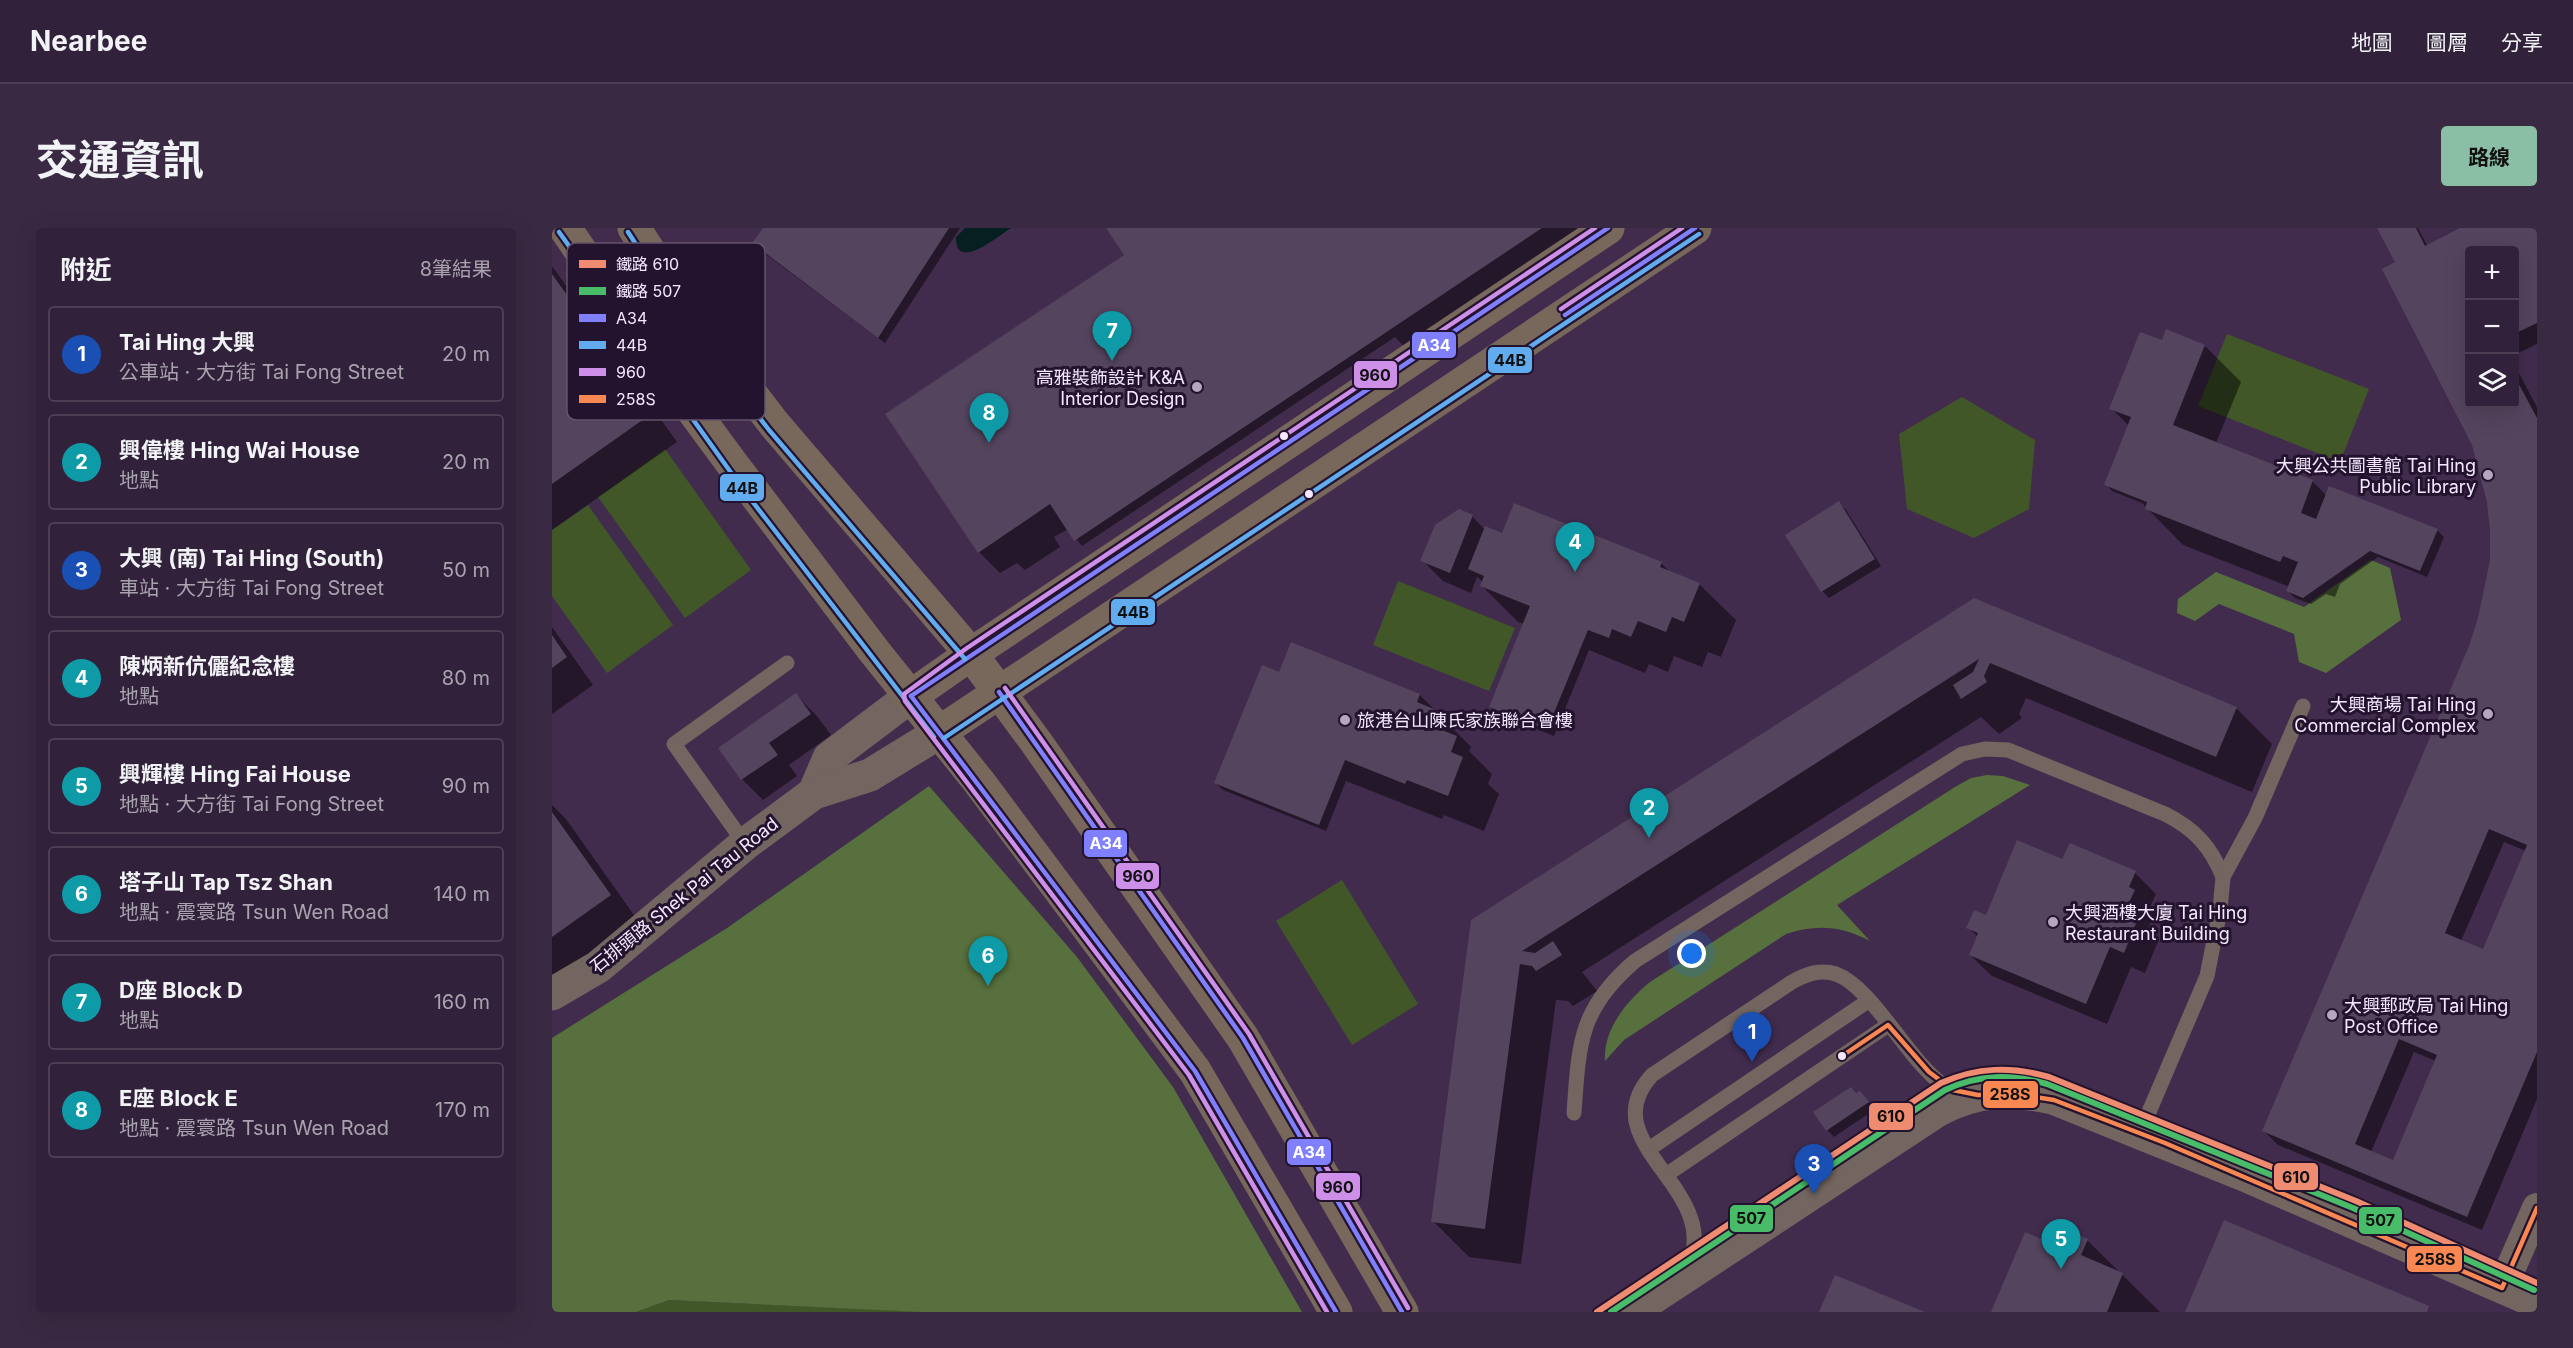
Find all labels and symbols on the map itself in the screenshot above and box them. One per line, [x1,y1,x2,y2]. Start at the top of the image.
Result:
legend [567,243,765,420]
text: 鐵路 610 [616,254,679,274]
text: 鐵路 507 [616,281,681,301]
text: A34 [616,308,647,328]
pin: 7 [1092,312,1132,361]
line badge: A34 [1411,331,1457,359]
text: 44B [616,335,647,355]
text: A34 [1417,335,1451,355]
line badge: 44B [1487,346,1533,374]
text: 44B [1494,350,1526,370]
line badge: 960 [1353,360,1398,389]
text: 960 [616,362,646,382]
text: 960 [1359,365,1391,385]
place label: 高雅裝飾設計 K&A Interior Design [1036,367,1185,409]
marker: 高雅裝飾設計 K&A Interior Design [1190,380,1204,394]
text: 258S [616,389,656,409]
pin: 8 [970,394,1008,443]
unlabelled marker [1278,430,1290,442]
place label: 大興公共圖書館 Tai Hing Public Library [2276,455,2476,497]
marker: 大興公共圖書館 Tai Hing Public Library [2481,468,2495,482]
line badge: 44B [719,473,765,502]
text: 44B [726,478,758,498]
unlabelled marker [1303,488,1315,500]
pin: 4 [1556,522,1594,572]
line badge: 44B [1110,598,1156,626]
text: 44B [1117,602,1149,622]
place label: 大興商場 Tai Hing Commercial Complex [2294,694,2476,736]
marker: 大興商場 Tai Hing Commercial Complex [2481,707,2495,721]
place label: 旅港台山陳氏家族聯合會樓 [1357,710,1573,731]
marker: 旅港台山陳氏家族聯合會樓 [1338,713,1352,727]
pin: 2 [1630,788,1668,838]
street label: 石排頭路 Shek Pai Tau Road [586,813,782,977]
line badge: A34 [1083,829,1128,858]
text: A34 [1089,833,1123,853]
line badge: 960 [1115,862,1160,890]
text: 960 [1122,866,1154,886]
place label: 大興酒樓大廈 Tai Hing Restaurant Building [2065,902,2247,944]
marker: 大興酒樓大廈 Tai Hing Restaurant Building [2046,915,2060,929]
pin: 6 [968,936,1008,986]
your location [1677,939,1706,968]
place label: 大興郵政局 Tai Hing Post Office [2344,995,2508,1037]
marker: 大興郵政局 Tai Hing Post Office [2325,1008,2339,1022]
pin: 1 [1732,1012,1772,1062]
unlabelled marker [1836,1050,1848,1062]
line badge: 258S [1982,1080,2039,1109]
text: 258S [1989,1084,2031,1104]
line badge: 610 [1868,1102,1914,1131]
text: 610 [1877,1106,1905,1126]
line badge: A34 [1286,1138,1332,1166]
text: A34 [1292,1142,1326,1162]
pin: 3 [1794,1144,1834,1194]
line badge: 610 [2273,1162,2319,1191]
text: 610 [2282,1167,2310,1187]
line badge: 960 [1315,1172,1361,1201]
text: 960 [1322,1177,1354,1197]
line badge: 507 [1729,1204,1774,1233]
line badge: 507 [2358,1206,2403,1235]
text: 507 [1736,1208,1766,1228]
text: 507 [2365,1210,2395,1230]
pin: 5 [2042,1220,2080,1269]
line badge: 258S [2406,1245,2463,1273]
text: 258S [2414,1249,2456,1269]

